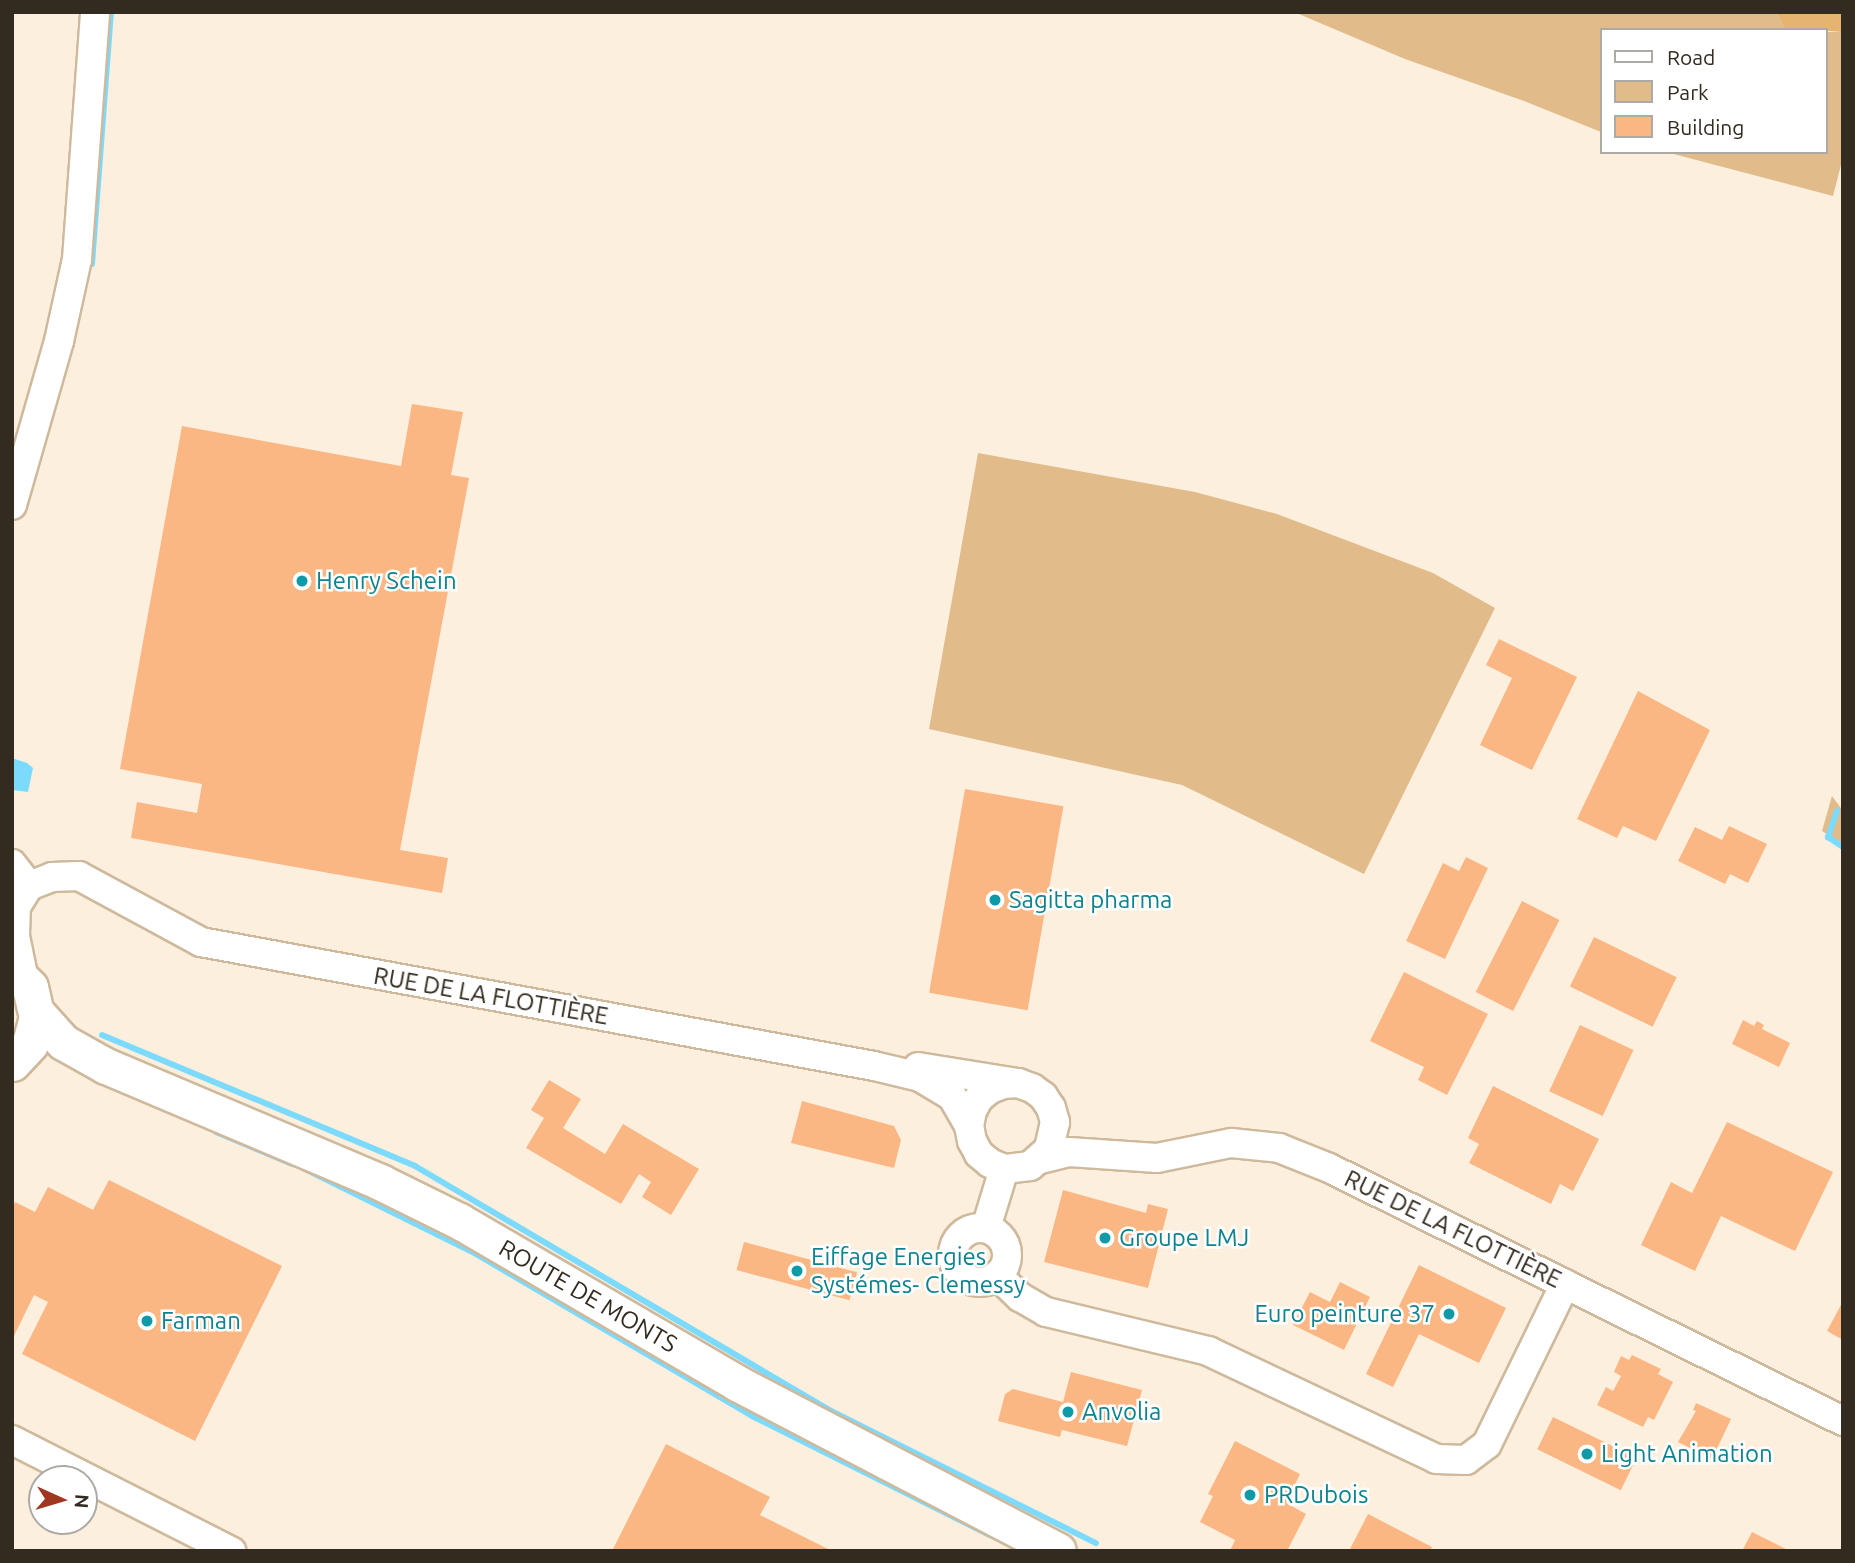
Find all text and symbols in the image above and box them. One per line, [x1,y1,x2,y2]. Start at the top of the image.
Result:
legend [1600,28,1827,154]
text: Road [1667,45,1715,69]
text: Park [1667,80,1709,104]
text: Building [1667,115,1744,139]
place label: Henry Schein [316,567,457,595]
marker: Henry Schein [294,573,310,589]
place label: Sagitta pharma [1009,886,1172,914]
marker: Sagitta pharma [987,892,1003,908]
street label: RUE DE LA FLOTTIÈRE [371,961,611,1031]
street label: RUE DE LA FLOTTIÈRE [1340,1164,1566,1294]
place label: Groupe LMJ [1119,1224,1249,1252]
marker: Groupe LMJ [1097,1230,1113,1246]
street label: ROUTE DE MONTS [494,1233,682,1359]
place label: Eiffage Energies Systémes- Clemessy [811,1243,1025,1299]
marker: Eiffage Energies Systémes- Clemessy [789,1263,805,1279]
place label: Euro peinture 37 [1255,1300,1435,1328]
marker: Euro peinture 37 [1441,1306,1457,1322]
place label: Farman [161,1307,241,1335]
marker: Farman [139,1313,155,1329]
place label: Anvolia [1082,1398,1161,1426]
marker: Anvolia [1060,1404,1076,1420]
place label: Light Animation [1601,1440,1773,1468]
marker: Light Animation [1579,1446,1595,1462]
north arrow [28,1465,98,1535]
place label: PRDubois [1264,1481,1368,1509]
marker: PRDubois [1242,1487,1258,1503]
text: N [70,1493,93,1509]

